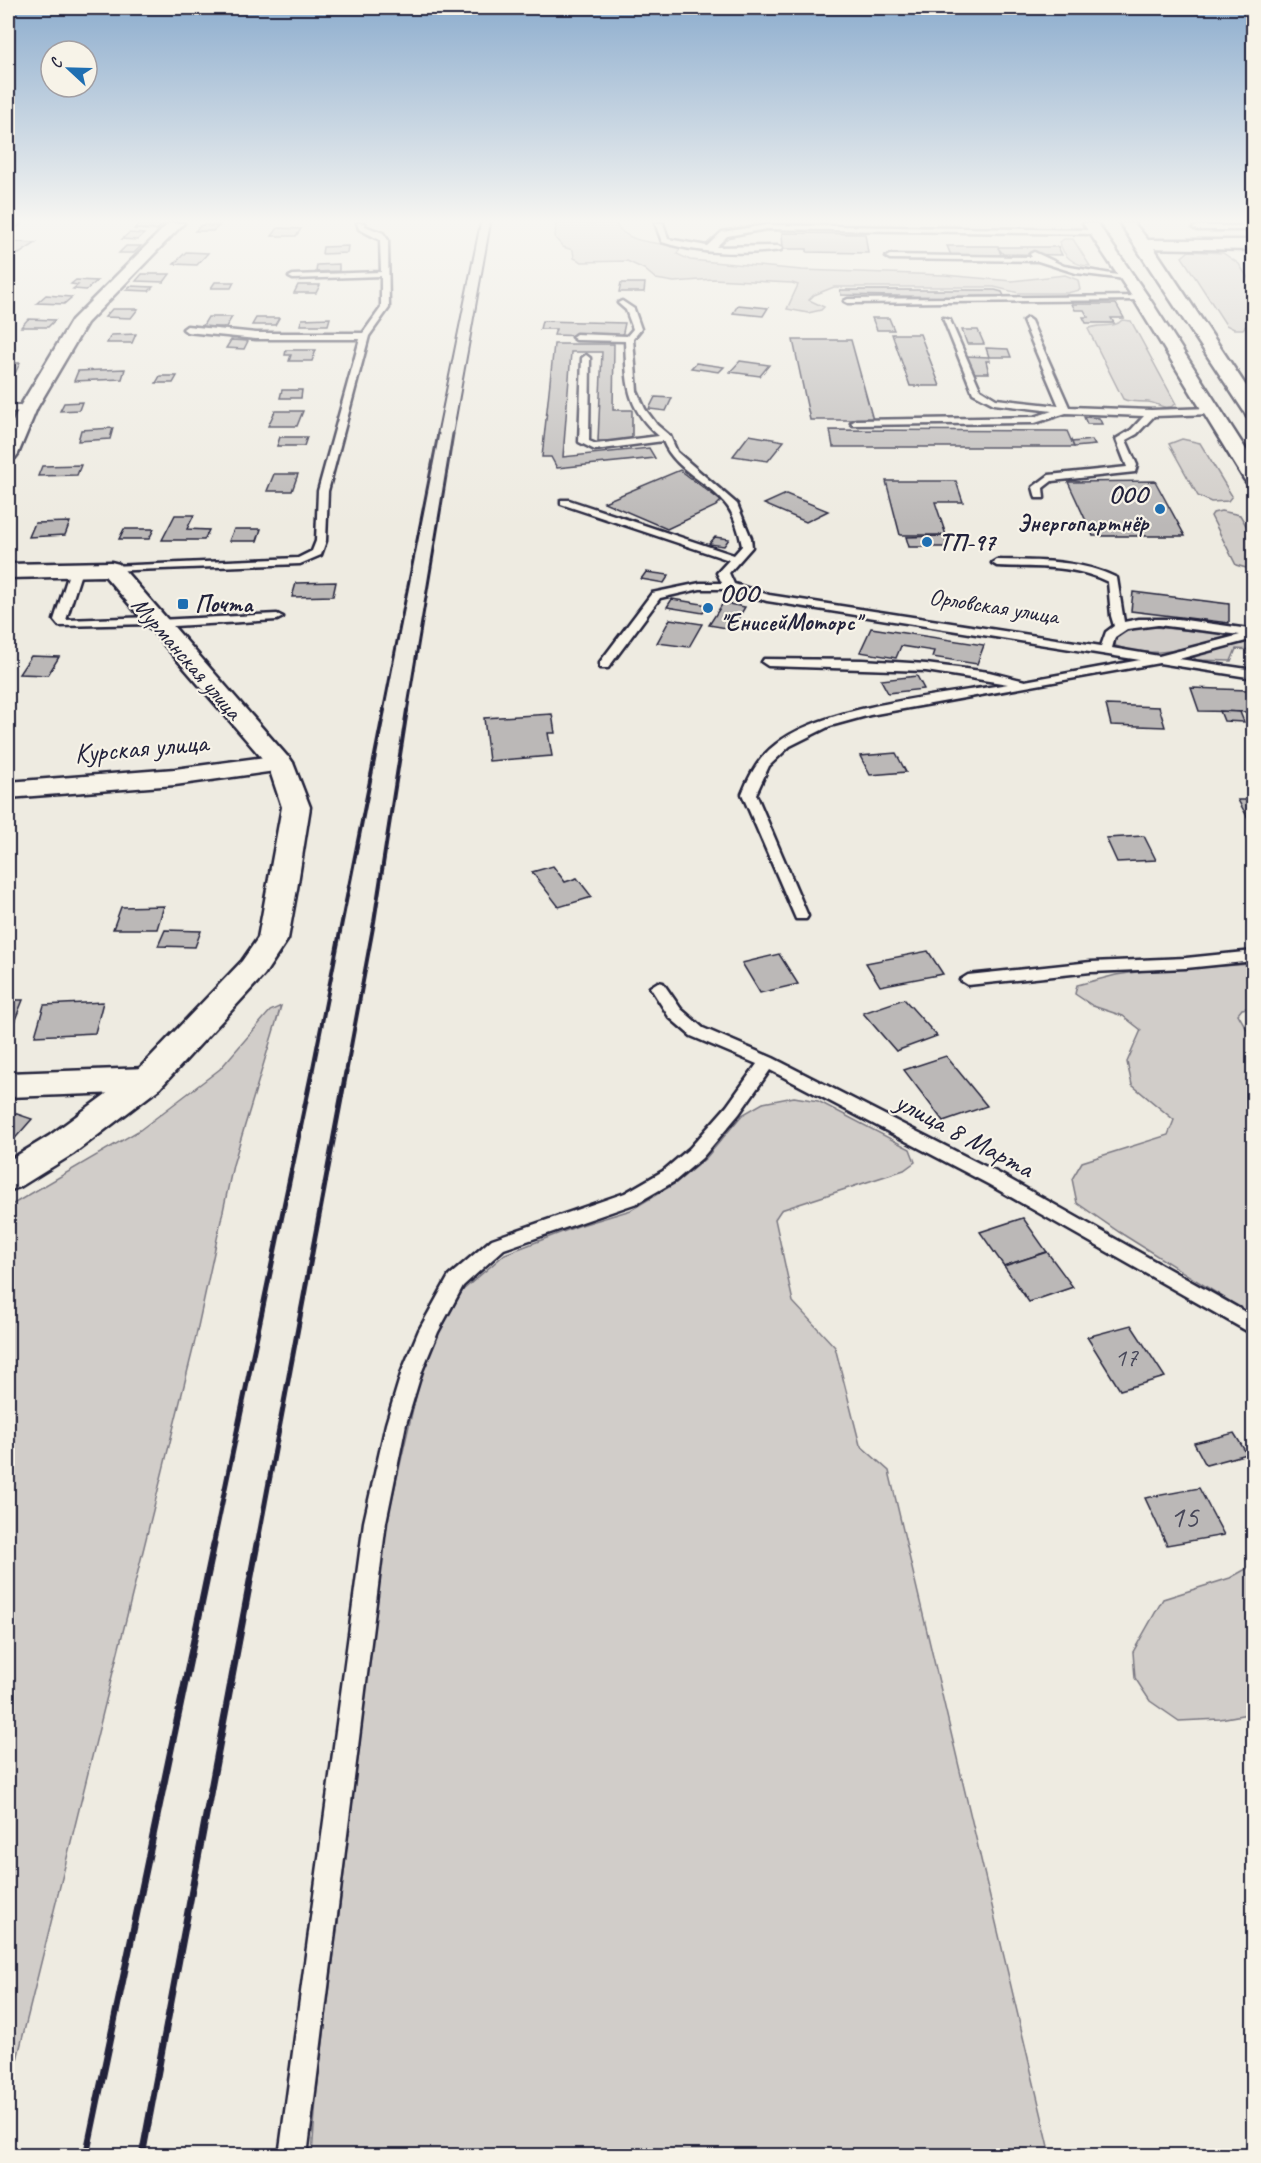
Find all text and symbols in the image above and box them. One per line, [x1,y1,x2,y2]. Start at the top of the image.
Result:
north arrow [39,39,99,99]
text: С [45,54,68,71]
place label: ООО Энергопартнёр [1017,480,1151,538]
marker: ООО Энергопартнёр [1153,502,1167,516]
place label: ТП-97 [939,527,997,557]
marker: ТП-97 [920,535,934,549]
place label: ООО "ЕнисейМоторс" [720,579,866,637]
street label: Орловская улица [927,581,1063,631]
place label: Почта [195,589,254,619]
street label: Мурманская улица [125,590,250,727]
marker: Почта [176,597,190,611]
marker: ООО "ЕнисейМоторс" [701,601,715,615]
street label: Курская улица [73,724,212,771]
street label: улица 8 Марта [888,1083,1041,1186]
house number: 17 [1114,1341,1139,1374]
house number: 15 [1170,1496,1200,1537]

